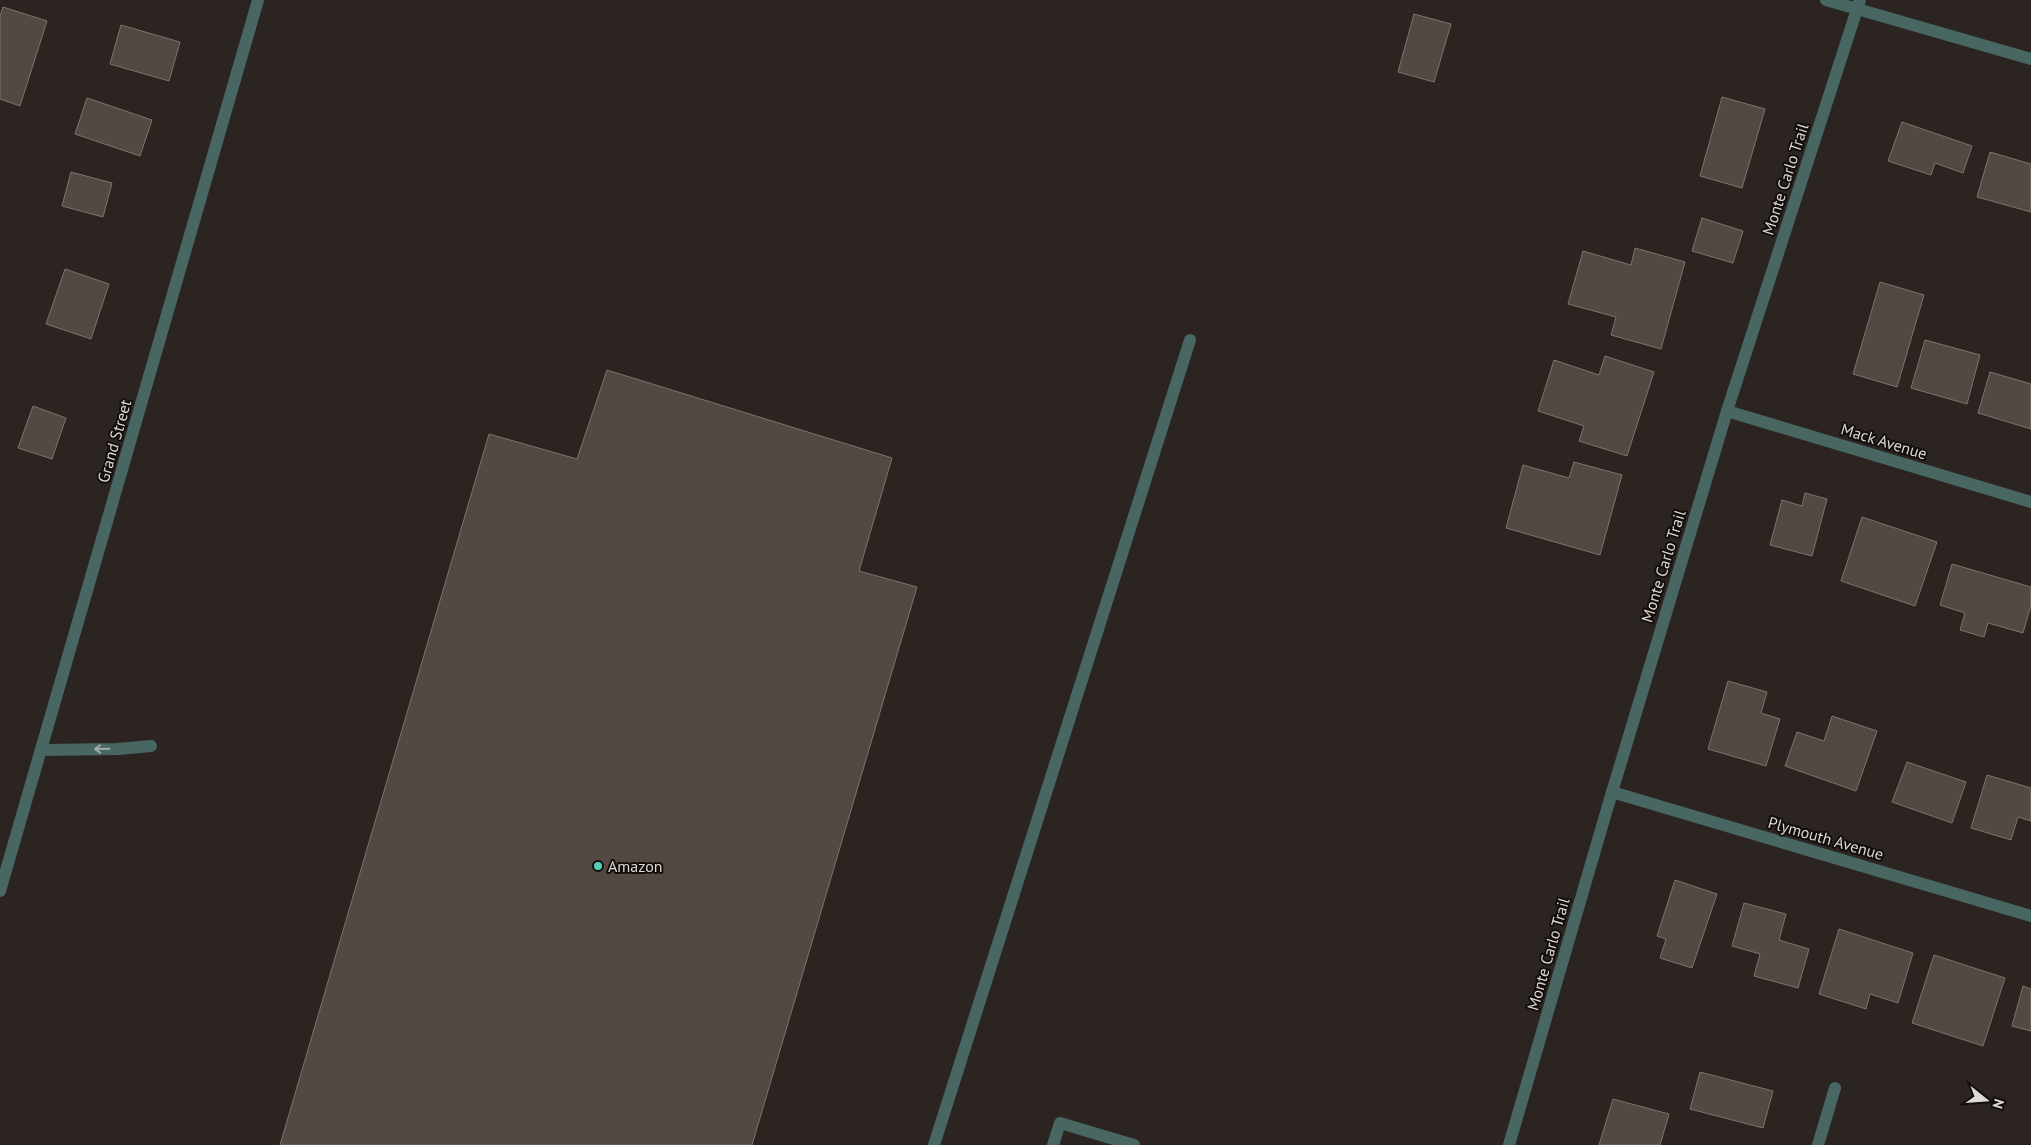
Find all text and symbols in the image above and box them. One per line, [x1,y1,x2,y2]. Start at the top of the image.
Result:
street label: Monte Carlo Trail [1757,120,1813,237]
street label: Grand Street [93,397,136,485]
street label: Mack Avenue [1839,418,1929,464]
street label: Monte Carlo Trail [1636,507,1690,625]
one-way arrow [95,744,111,754]
street label: Plymouth Avenue [1766,812,1886,864]
place label: Amazon [608,856,663,876]
marker: Amazon [592,860,604,872]
street label: Monte Carlo Trail [1522,895,1574,1013]
north arrow [1961,1075,2011,1125]
text: N [1988,1097,2008,1111]

